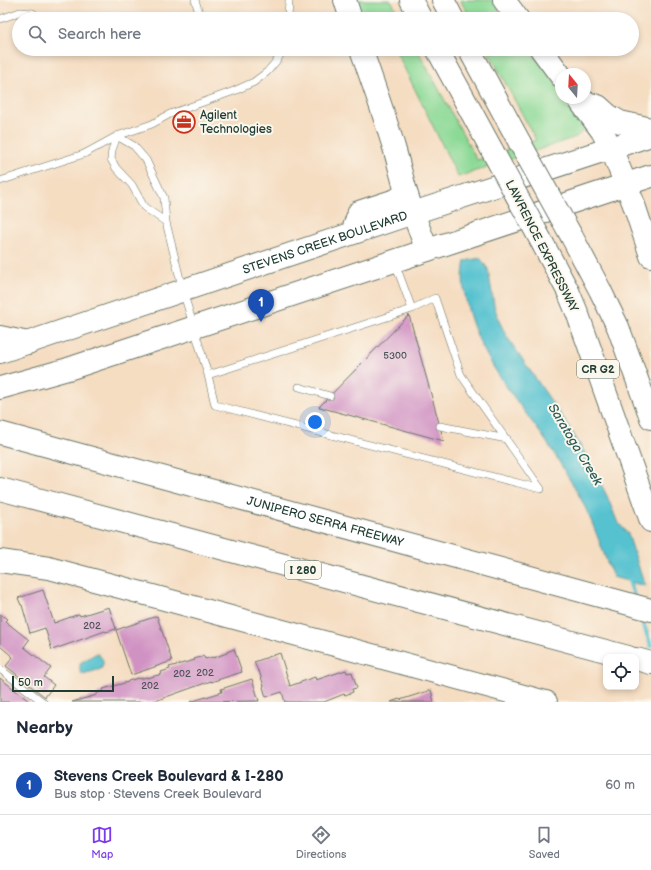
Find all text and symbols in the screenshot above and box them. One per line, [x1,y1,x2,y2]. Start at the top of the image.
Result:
search box [12,12,639,56]
icon: search [26,23,48,45]
text: Search here [58,25,141,44]
north arrow [555,68,591,104]
place label: Agilent Technologies [200,108,272,137]
office icon: Agilent Technologies [171,109,197,135]
street label: LAWRENCE EXPRESSWAY [502,178,582,316]
street label: STEVENS CREEK BOULEVARD [241,208,410,278]
pin: 1 [248,289,274,322]
house number: 5300 [383,350,407,362]
road number: CR G2 [577,360,619,378]
water label: Saratoga Creek [544,401,606,489]
your location [305,412,325,432]
street label: JUNIPERO SERRA FREEWAY [245,493,406,551]
road number: I 280 [285,561,321,579]
house number: 202 [83,620,101,632]
map controls [603,654,639,690]
button: locate [603,654,639,690]
house number: 202 [196,667,214,679]
house number: 202 [173,668,191,680]
scale bar [12,674,114,693]
text: 50 m [18,676,43,689]
house number: 202 [141,680,159,692]
text: Nearby [16,718,73,738]
text: Stevens Creek Boulevard & I-280 [54,767,284,786]
text: 1 [26,777,32,793]
text: 60 m [605,777,635,793]
text: Bus stop · Stevens Creek Boulevard [54,786,262,802]
tab: Map [91,824,113,861]
tab: Directions [296,824,346,861]
tab: Saved [529,824,560,861]

